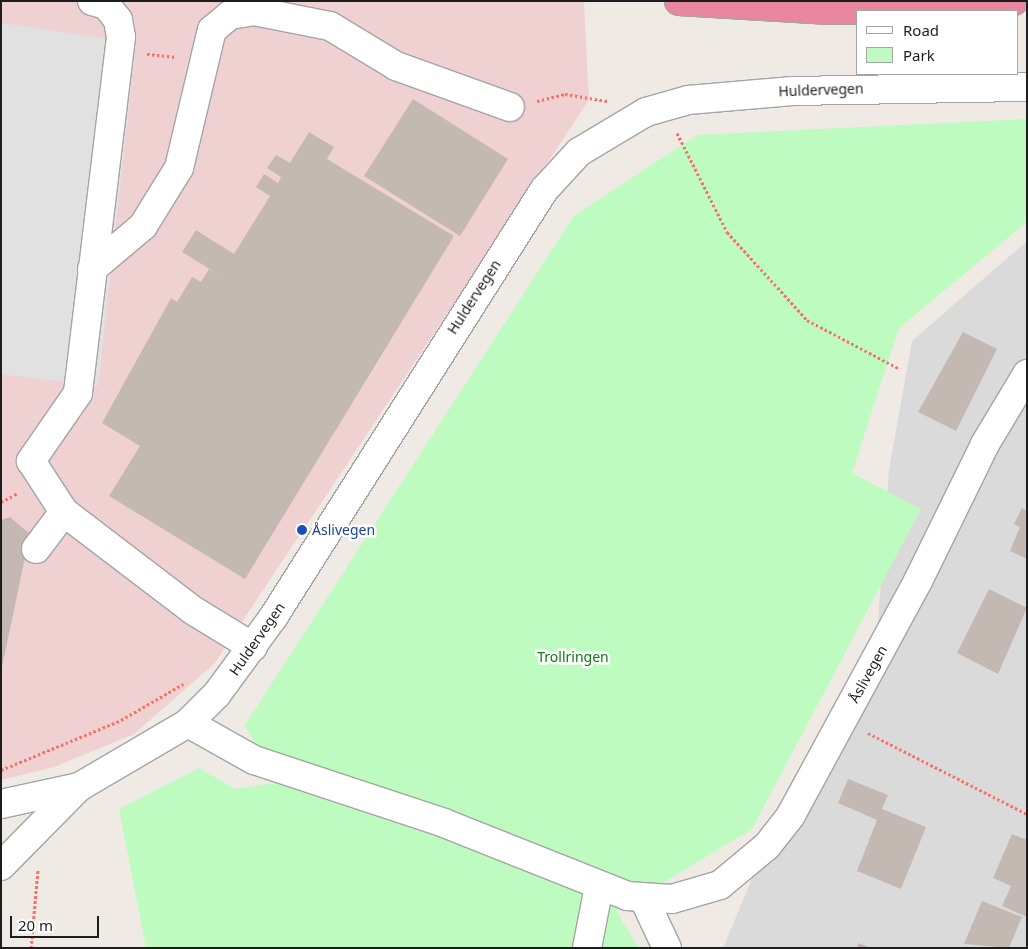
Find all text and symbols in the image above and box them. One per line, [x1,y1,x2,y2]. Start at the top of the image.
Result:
legend [856,10,1018,75]
text: Road [903,20,939,40]
text: Park [903,45,935,65]
street label: Huldervegen [778,80,864,100]
street label: Huldervegen [444,257,504,337]
place label: Åslivegen [312,522,375,538]
marker: Åslivegen [296,524,308,536]
street label: Huldervegen [226,599,288,679]
street label: Åslivegen [845,642,891,706]
park label: Trollringen [537,649,609,665]
scale bar [12,906,101,938]
text: 20 m [18,915,53,935]

